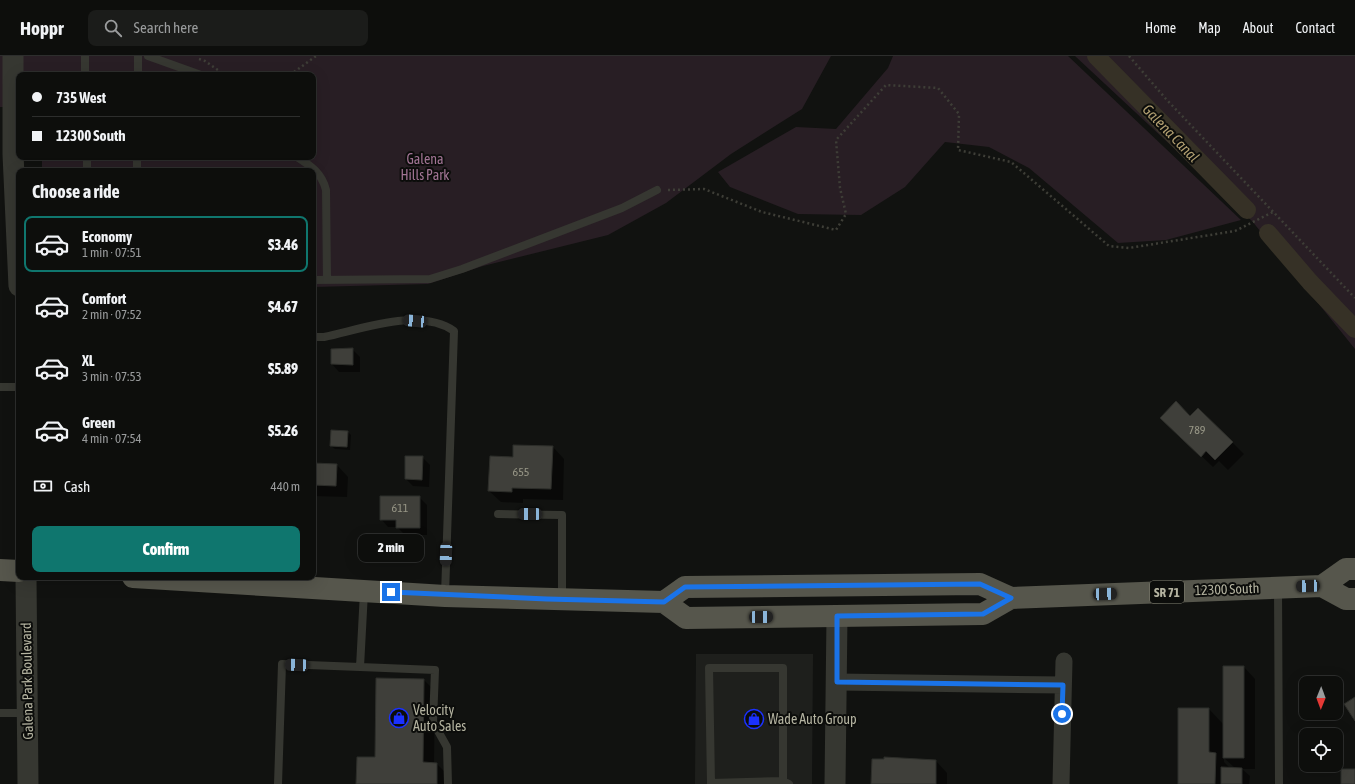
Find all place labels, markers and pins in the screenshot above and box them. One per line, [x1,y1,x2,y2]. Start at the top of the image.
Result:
place label: Velocity Auto Sales [413,702,466,734]
shop icon: Velocity Auto Sales [388,707,410,729]
shop icon: Wade Auto Group [743,708,765,730]
place label: Wade Auto Group [768,711,857,727]

